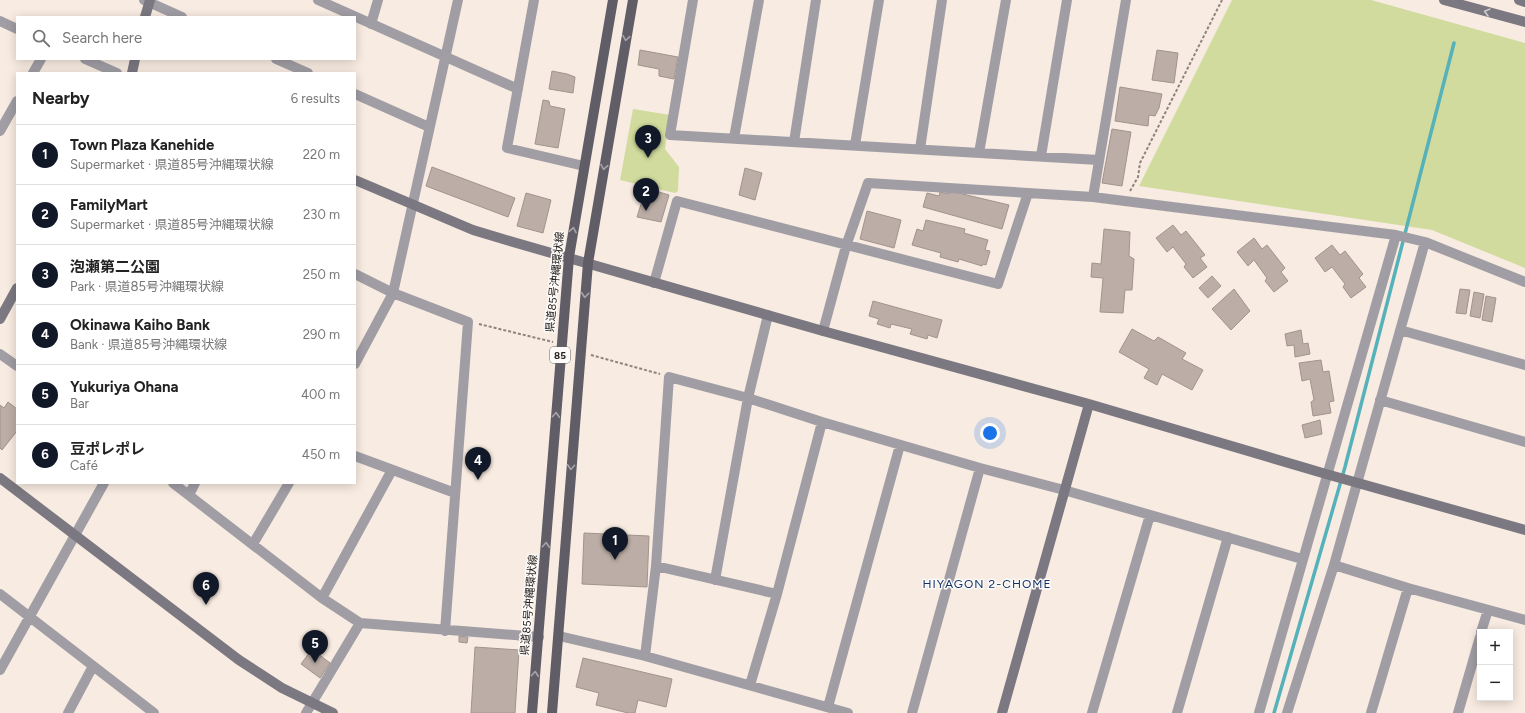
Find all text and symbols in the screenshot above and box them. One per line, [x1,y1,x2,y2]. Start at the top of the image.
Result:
one-way arrow [1484,8,1491,17]
search box [16,16,356,60]
icon: search [30,27,52,49]
text: Search here [62,29,142,47]
one-way arrow [622,35,631,42]
text: Nearby [32,88,90,108]
text: 6 results [291,91,340,106]
pin: 3 [635,125,661,158]
text: Town Plaza Kanehide [70,136,214,154]
text: 1 [42,147,48,162]
text: 220 m [303,147,340,162]
text: Supermarket · 県道85号沖縄環状線 [70,157,274,172]
one-way arrow [600,163,609,170]
pin: 2 [633,178,659,211]
text: FamilyMart [70,196,148,214]
text: 2 [41,207,49,222]
text: 230 m [303,207,340,222]
text: Supermarket · 県道85号沖縄環状線 [70,217,274,232]
one-way arrow [568,227,577,233]
street label: 県道85号沖縄環状線 [543,231,567,333]
text: 泡瀬第二公園 [70,258,160,276]
text: 3 [41,267,49,282]
text: 250 m [303,267,340,282]
text: Park · 県道85号沖縄環状線 [70,279,224,294]
one-way arrow [581,292,590,298]
text: Okinawa Kaiho Bank [70,316,210,334]
text: 4 [41,327,49,342]
text: 290 m [303,327,340,342]
text: Bank · 県道85号沖縄環状線 [70,337,227,352]
road number: 85 [550,347,570,363]
text: Yukuriya Ohana [70,378,179,396]
text: 5 [41,387,49,402]
text: 400 m [301,387,340,402]
text: Bar [70,396,89,411]
one-way arrow [551,412,560,418]
your location [980,423,1000,443]
text: 豆ポレポレ [70,440,145,458]
text: 6 [41,447,49,462]
text: 450 m [302,447,340,462]
pin: 4 [465,447,491,480]
text: Café [70,458,98,473]
one-way arrow [567,463,576,470]
pin: 1 [602,527,628,560]
one-way arrow [541,542,550,548]
street label: 県道85号沖縄環状線 [518,554,540,656]
pin: 6 [193,572,219,605]
district label: HIYAGON 2-CHOME [923,577,1051,591]
map controls [1477,629,1513,701]
button: + [1477,629,1513,665]
pin: 5 [302,630,328,663]
button: − [1477,665,1513,701]
one-way arrow [531,671,540,677]

